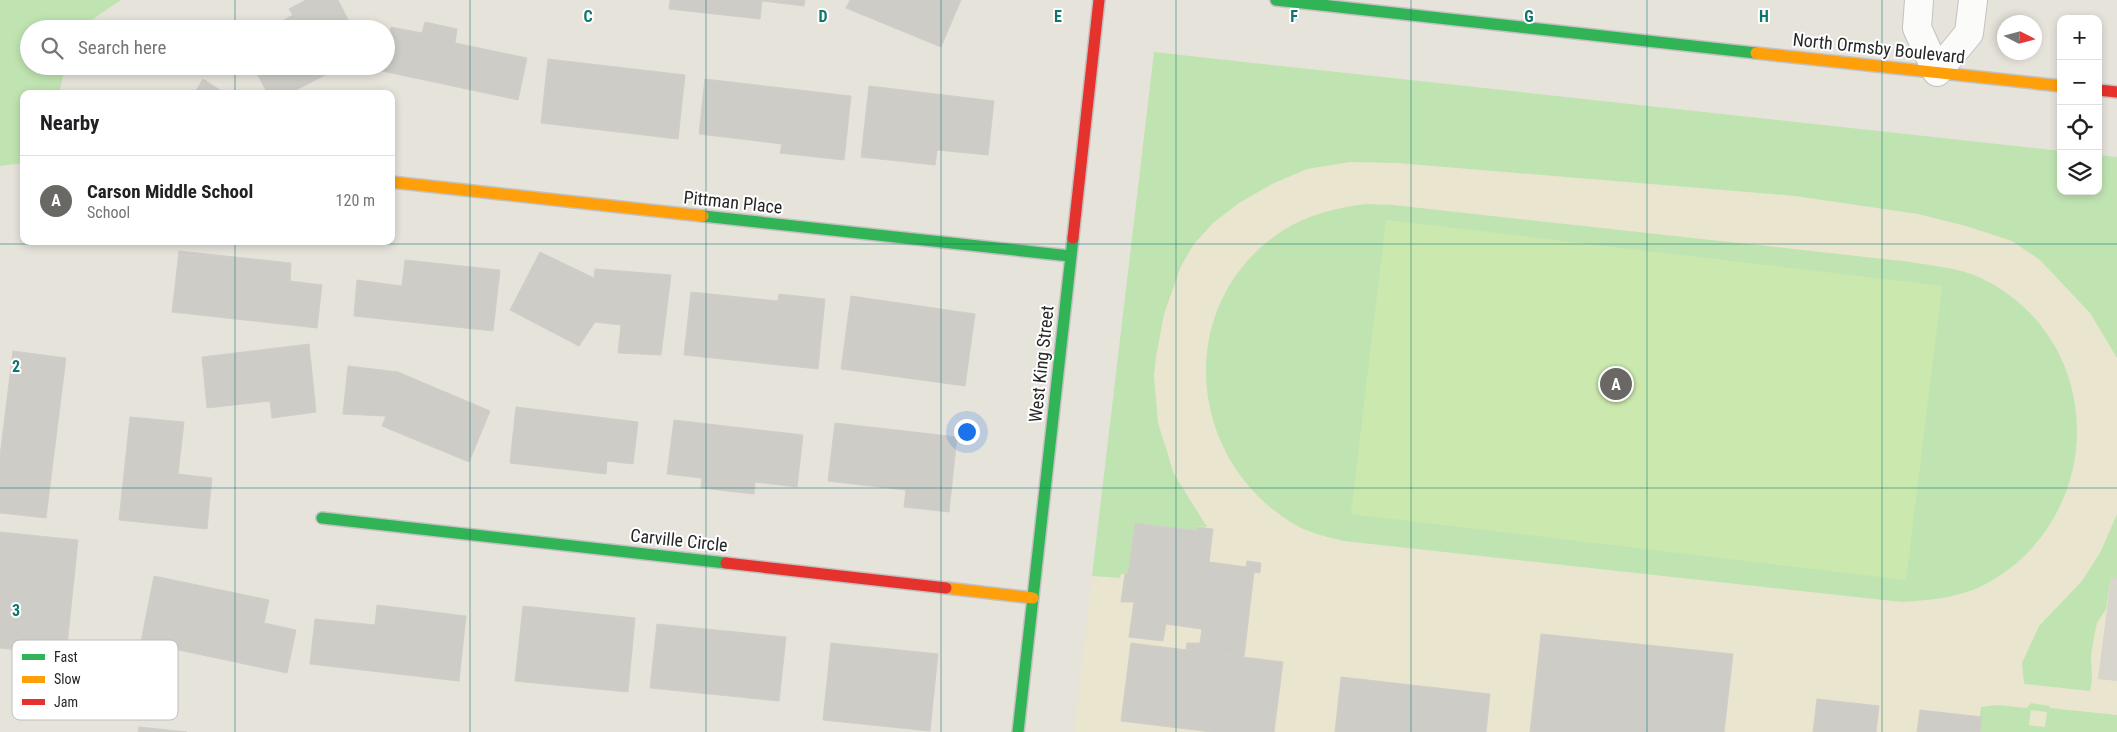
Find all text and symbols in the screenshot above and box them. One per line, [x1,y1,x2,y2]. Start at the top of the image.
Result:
text: C [583,7,593,26]
text: D [818,7,828,26]
text: E [1054,7,1062,26]
text: F [1290,7,1298,26]
text: G [1524,7,1534,26]
text: H [1759,7,1769,26]
north arrow [1997,15,2042,60]
map controls [2057,15,2102,195]
button: + [2057,15,2102,60]
search box [20,20,395,75]
street label: North Ormsby Boulevard [1792,29,1966,67]
icon: search [38,34,66,62]
text: Search here [78,36,166,59]
button: − [2057,60,2102,105]
button: locate [2057,105,2102,150]
text: Nearby [40,111,99,135]
button: layers [2057,150,2102,195]
text: Carson Middle School [87,180,253,203]
street label: Pittman Place [683,186,783,218]
text: A [51,191,61,210]
text: 120 m [336,191,375,210]
text: School [87,203,130,222]
street label: West King Street [1024,305,1058,423]
text: 2 [12,357,20,376]
pin: A [1600,365,1632,403]
your location [954,419,980,445]
street label: Carville Circle [629,524,729,556]
text: 3 [12,601,20,620]
legend [12,640,178,720]
text: Fast [54,649,78,665]
text: Slow [54,671,81,687]
text: Jam [54,694,78,710]

